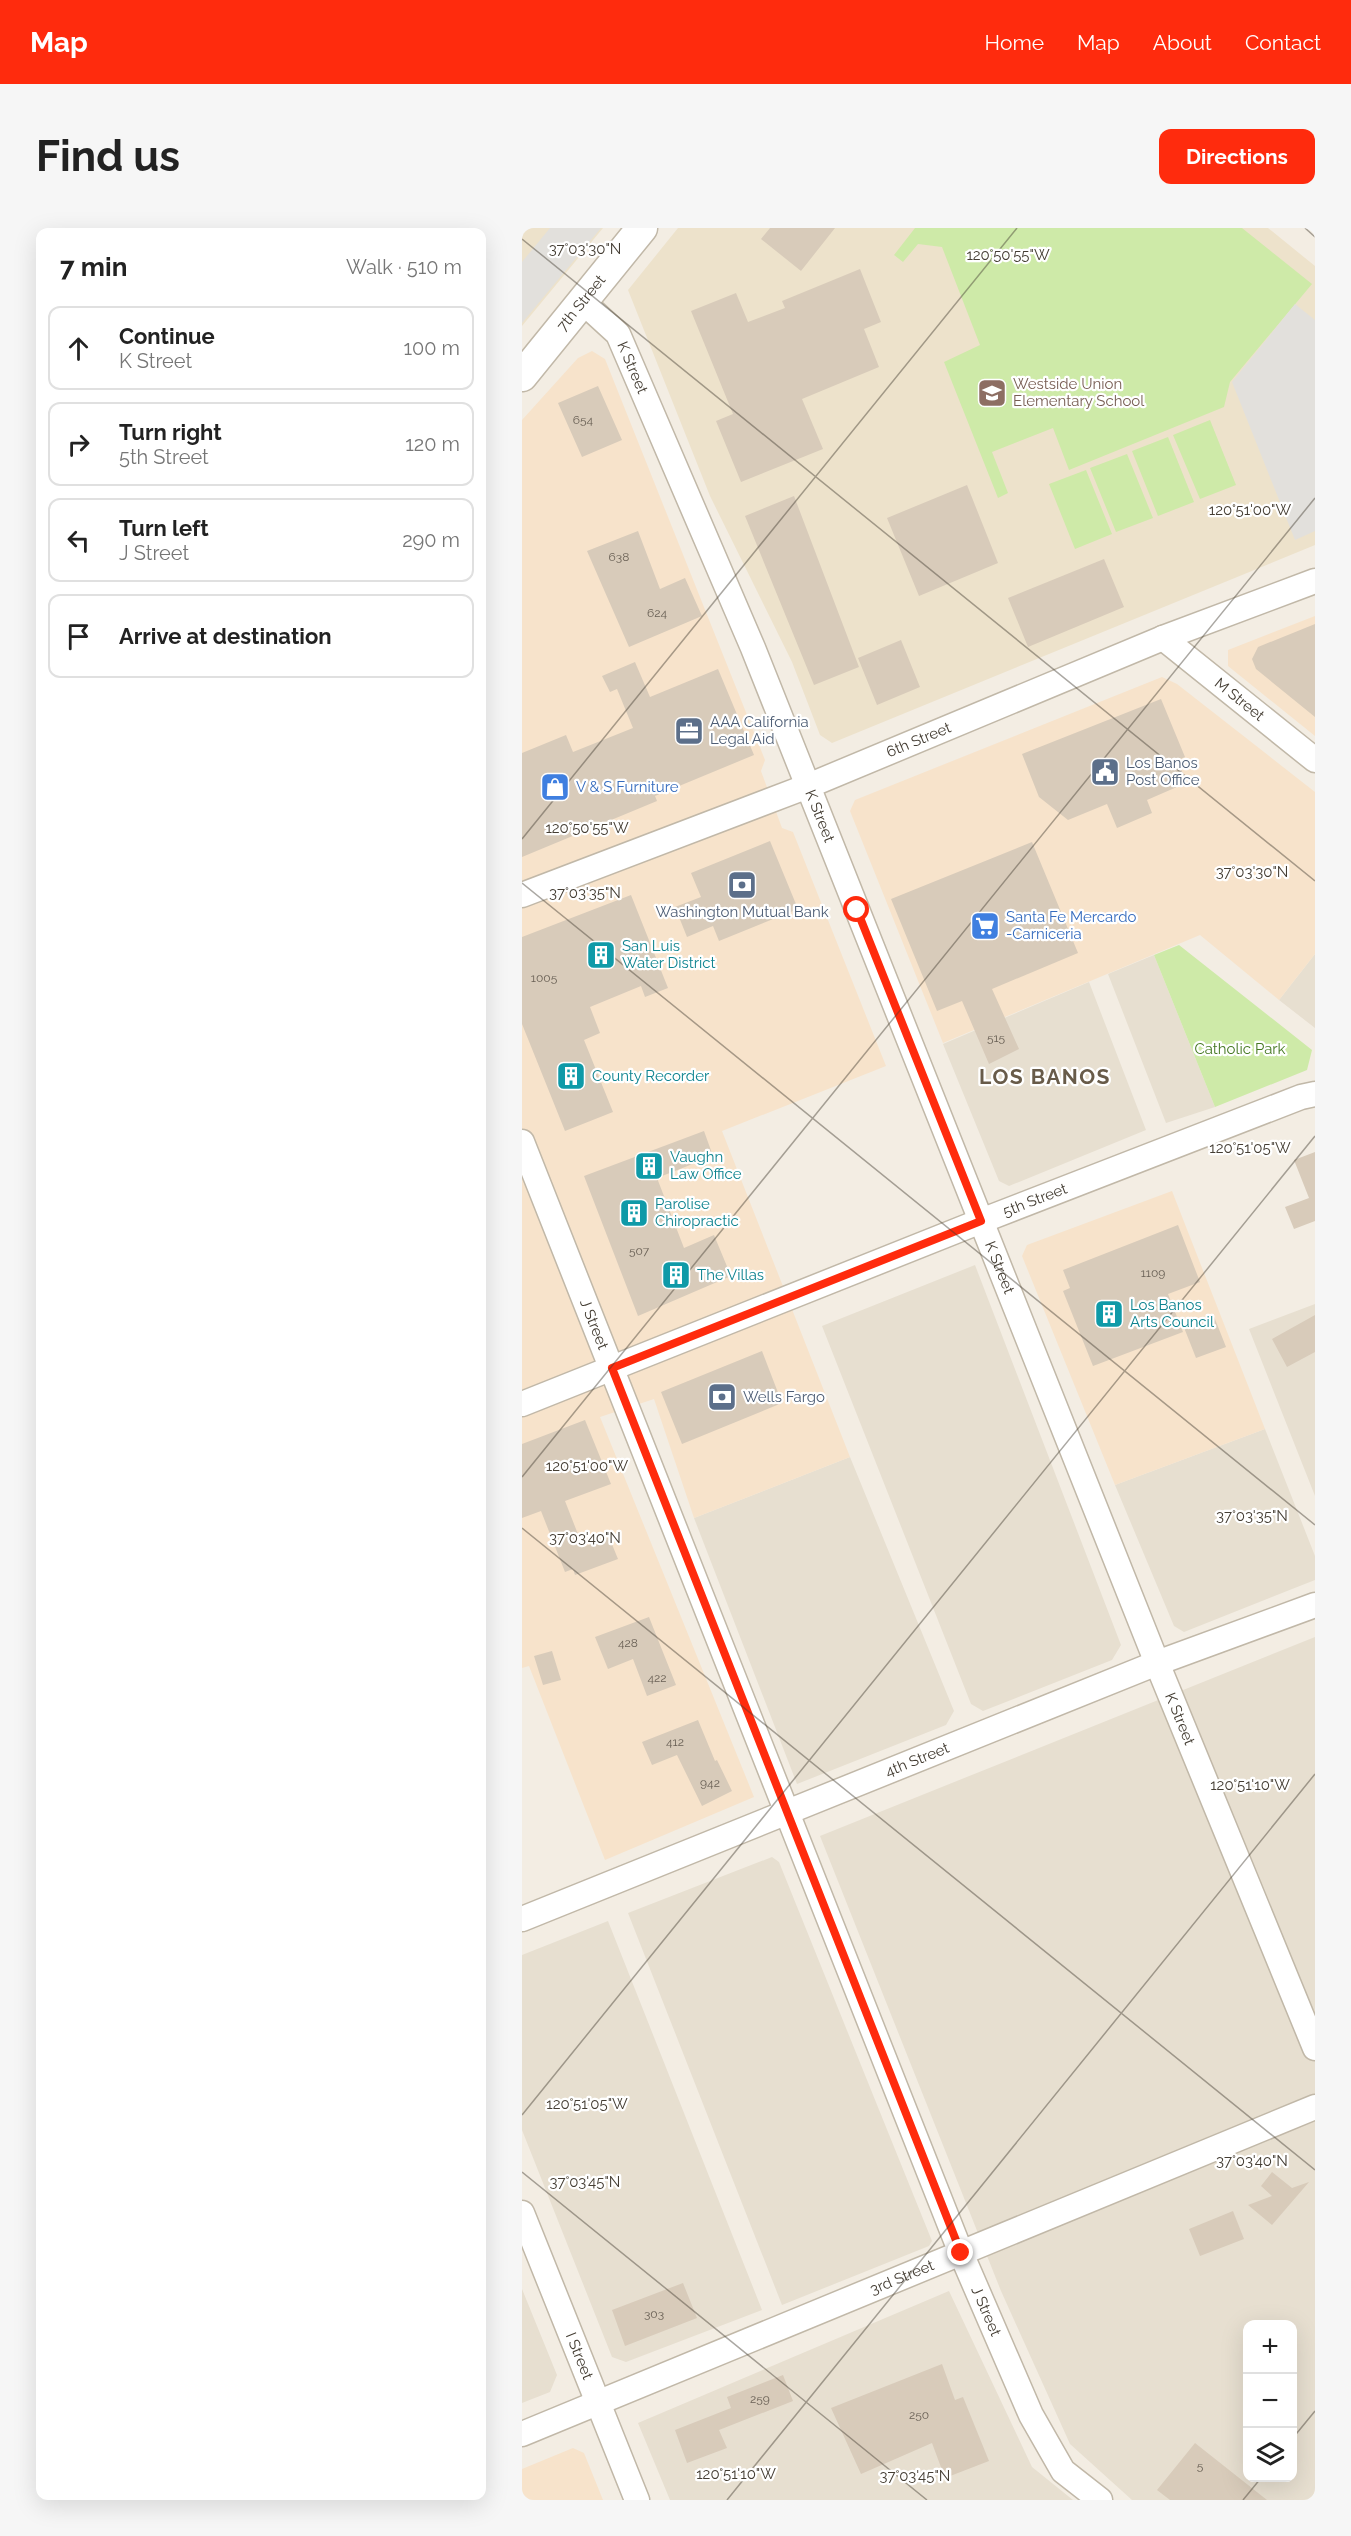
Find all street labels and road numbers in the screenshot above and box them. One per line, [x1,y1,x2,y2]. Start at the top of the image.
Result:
street label: 7th Street [553,271,609,335]
street label: K Street [613,339,652,396]
street label: M Street [1211,674,1268,725]
street label: 6th Street [884,718,954,761]
street label: K Street [801,787,838,845]
street label: 5th Street [1000,1180,1070,1221]
street label: K Street [981,1239,1018,1296]
street label: J Street [576,1296,612,1352]
street label: K Street [1161,1690,1199,1748]
street label: 4th Street [882,1739,952,1781]
street label: 3rd Street [867,2256,937,2299]
street label: J Street [967,2283,1005,2339]
street label: I Street [562,2330,597,2382]

